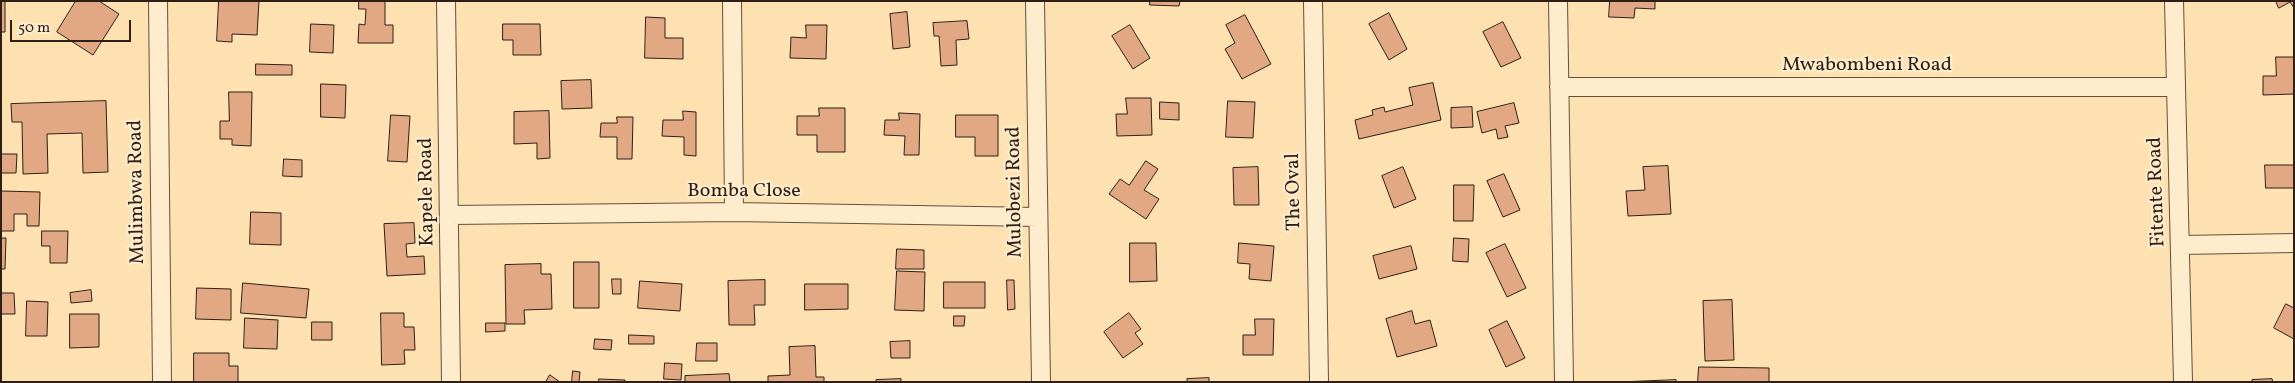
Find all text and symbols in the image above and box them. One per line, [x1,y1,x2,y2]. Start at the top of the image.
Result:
scale bar [12,10,134,42]
text: 50 m [18,18,50,39]
street label: Mwabombeni Road [1782,54,1952,78]
street label: Mulimbwa Road [125,120,151,264]
street label: Mulobezi Road [1003,126,1029,258]
street label: Fitente Road [2144,136,2172,248]
street label: Kapele Road [415,137,441,247]
street label: The Oval [1282,153,1308,231]
street label: Bomba Close [687,180,801,204]

